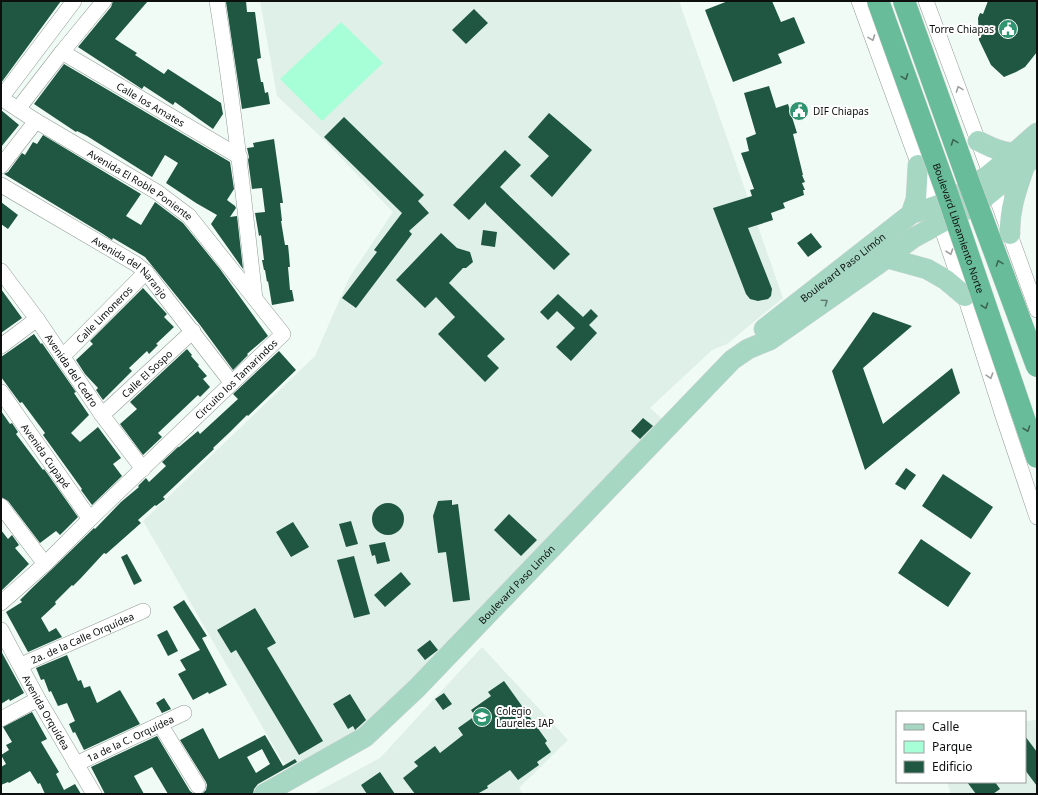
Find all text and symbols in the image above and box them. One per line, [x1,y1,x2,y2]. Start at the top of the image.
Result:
public building icon: Torre Chiapas [997,18,1019,40]
place label: Torre Chiapas [930,22,994,36]
one-way arrow [867,34,876,41]
one-way arrow [901,74,909,81]
street label: Calle los Amates [114,79,188,130]
one-way arrow [955,85,963,92]
public building icon: DIF Chiapas [788,100,810,122]
place label: DIF Chiapas [813,104,869,118]
one-way arrow [950,138,959,145]
street label: Avenida El Roble Poniente [85,146,197,223]
street label: Boulevard Libramiento Norte [930,161,988,295]
street label: Boulevard Paso Limón [797,230,888,305]
street label: Avenida del Naranjo [89,233,171,302]
one-way arrow [945,248,954,255]
one-way arrow [996,260,1004,267]
street label: Calle Limoneros [73,282,136,346]
one-way arrow [821,299,828,307]
one-way arrow [981,302,989,309]
street label: Avenida del Cedro [42,331,102,410]
street label: Circuito los Tamarindos [192,336,281,422]
street label: Calle El Sospo [118,347,175,401]
one-way arrow [985,372,994,379]
street label: Avenida Cupapé [18,421,74,491]
one-way arrow [1023,425,1031,432]
street label: Boulevard Paso Limón [475,542,558,627]
street label: 2a. de la Calle Orquídea [29,609,136,667]
street label: Avenida Orquídea [19,672,73,752]
place label: Colegio Laureles IAP [496,704,554,730]
school or university icon: Colegio Laureles IAP [471,706,493,728]
legend [896,711,1026,783]
street label: 1a de la C. Orquídea [84,712,176,765]
text: Calle [932,718,960,735]
text: Parque [932,738,973,755]
text: Edificio [932,758,973,775]

